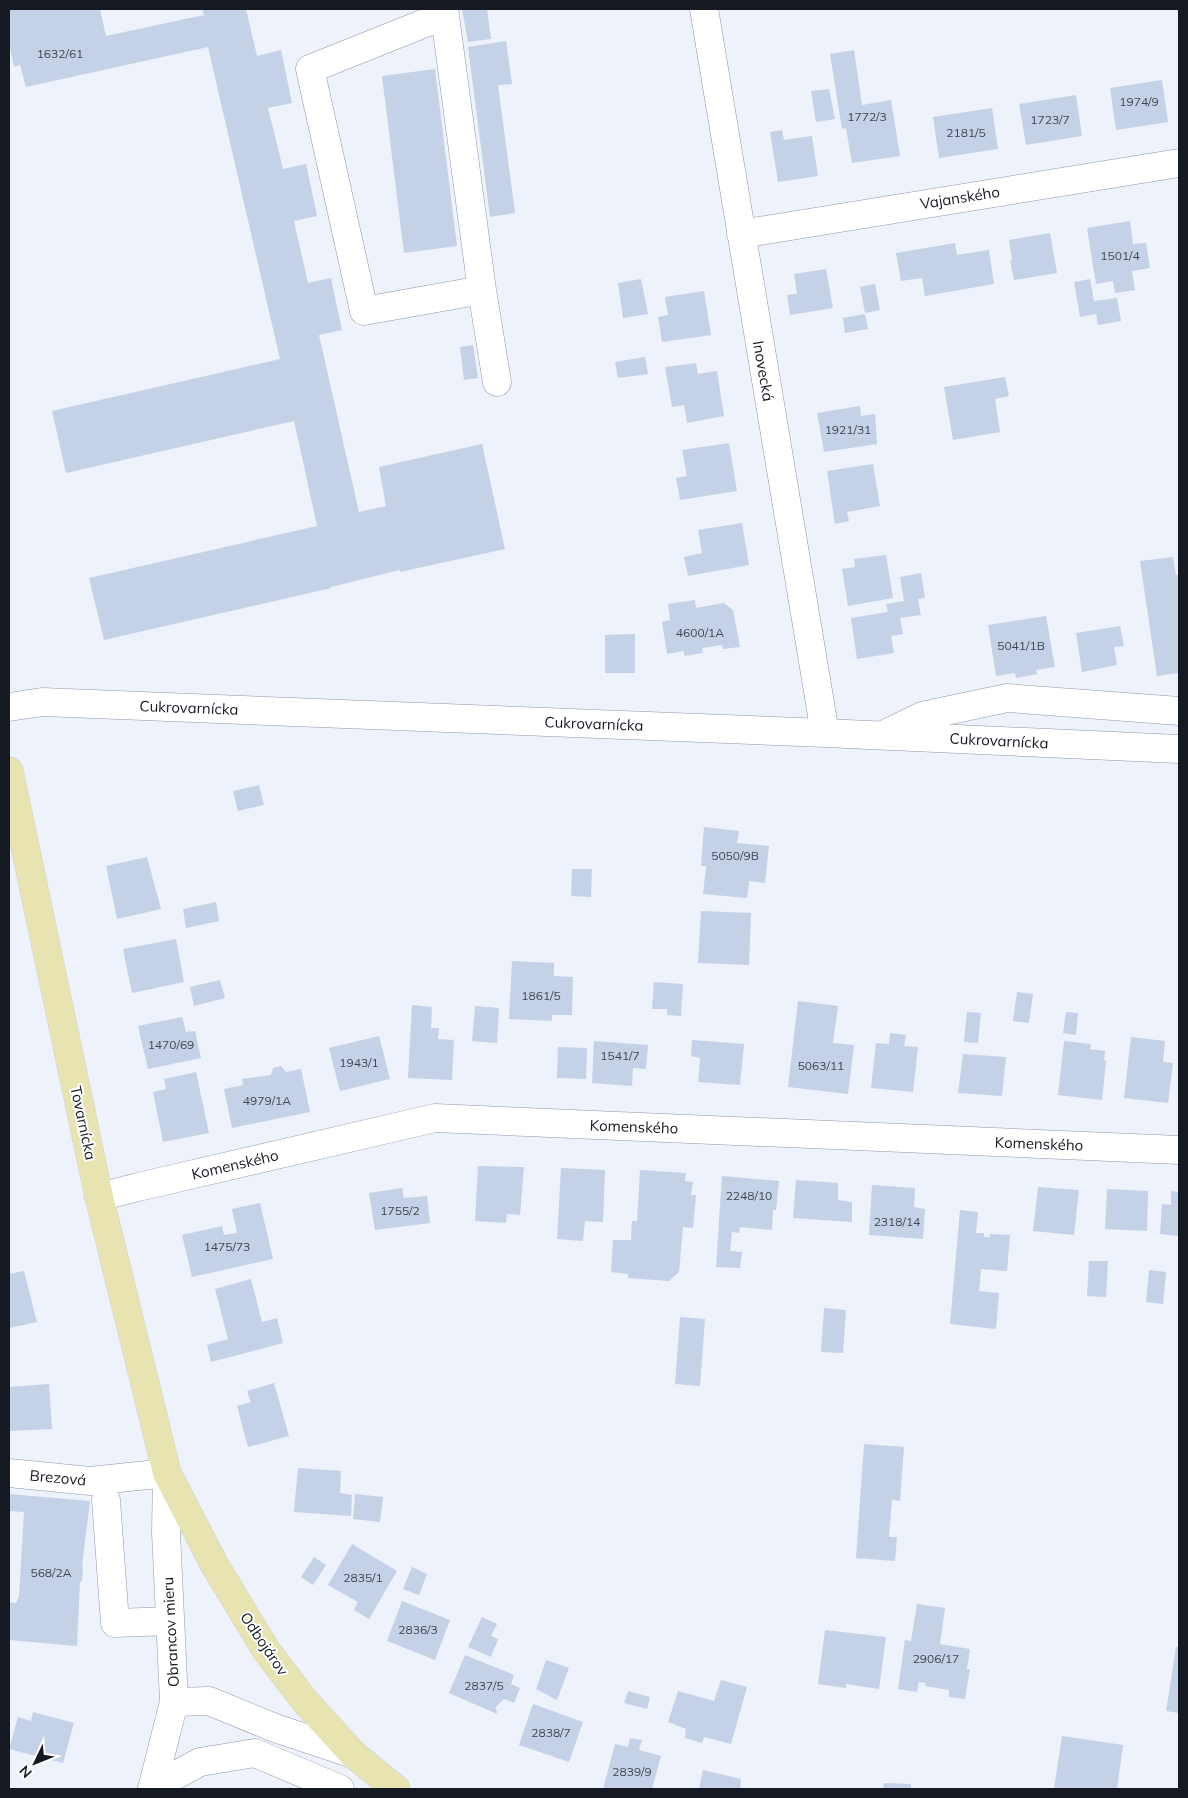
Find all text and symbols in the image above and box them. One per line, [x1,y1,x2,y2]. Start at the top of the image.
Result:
house number: 1632/61 [37,46,83,61]
house number: 1974/9 [1119,94,1159,109]
house number: 1772/3 [847,109,887,124]
house number: 1723/7 [1030,112,1070,127]
house number: 2181/5 [946,125,986,140]
street label: Vajanského [919,182,1001,213]
house number: 1501/4 [1100,248,1140,263]
street label: Inovecká [749,339,778,403]
house number: 1921/31 [825,422,871,437]
house number: 4600/1A [676,625,724,640]
house number: 5041/1B [997,638,1045,653]
street label: Cukrovarnícka [139,696,239,719]
street label: Cukrovarnícka [544,712,644,735]
street label: Cukrovarnícka [949,728,1049,753]
house number: 5050/9B [711,848,759,863]
house number: 1861/5 [521,988,561,1003]
house number: 1470/69 [148,1037,194,1052]
house number: 1541/7 [600,1048,640,1063]
house number: 1943/1 [339,1055,379,1070]
house number: 5063/11 [798,1058,844,1073]
street label: Tovarnícka [66,1084,101,1162]
house number: 4979/1A [243,1093,291,1108]
street label: Komenského [589,1115,679,1138]
street label: Komenského [994,1132,1084,1155]
street label: Komenského [190,1145,280,1184]
house number: 2248/10 [726,1188,772,1203]
house number: 1755/2 [380,1203,420,1218]
house number: 2318/14 [874,1214,920,1229]
house number: 1475/73 [204,1239,250,1254]
street label: Brezová [29,1466,87,1489]
house number: 568/2A [30,1565,72,1580]
house number: 2835/1 [343,1570,383,1585]
street label: Obrancov mieru [158,1576,183,1688]
street label: Odbojárov [236,1608,293,1679]
house number: 2836/3 [398,1622,438,1637]
house number: 2906/17 [913,1651,959,1666]
house number: 2837/5 [464,1678,504,1693]
house number: 2838/7 [531,1725,571,1740]
north arrow [10,1738,60,1788]
text: N [15,1762,36,1782]
house number: 2839/9 [612,1764,652,1779]

